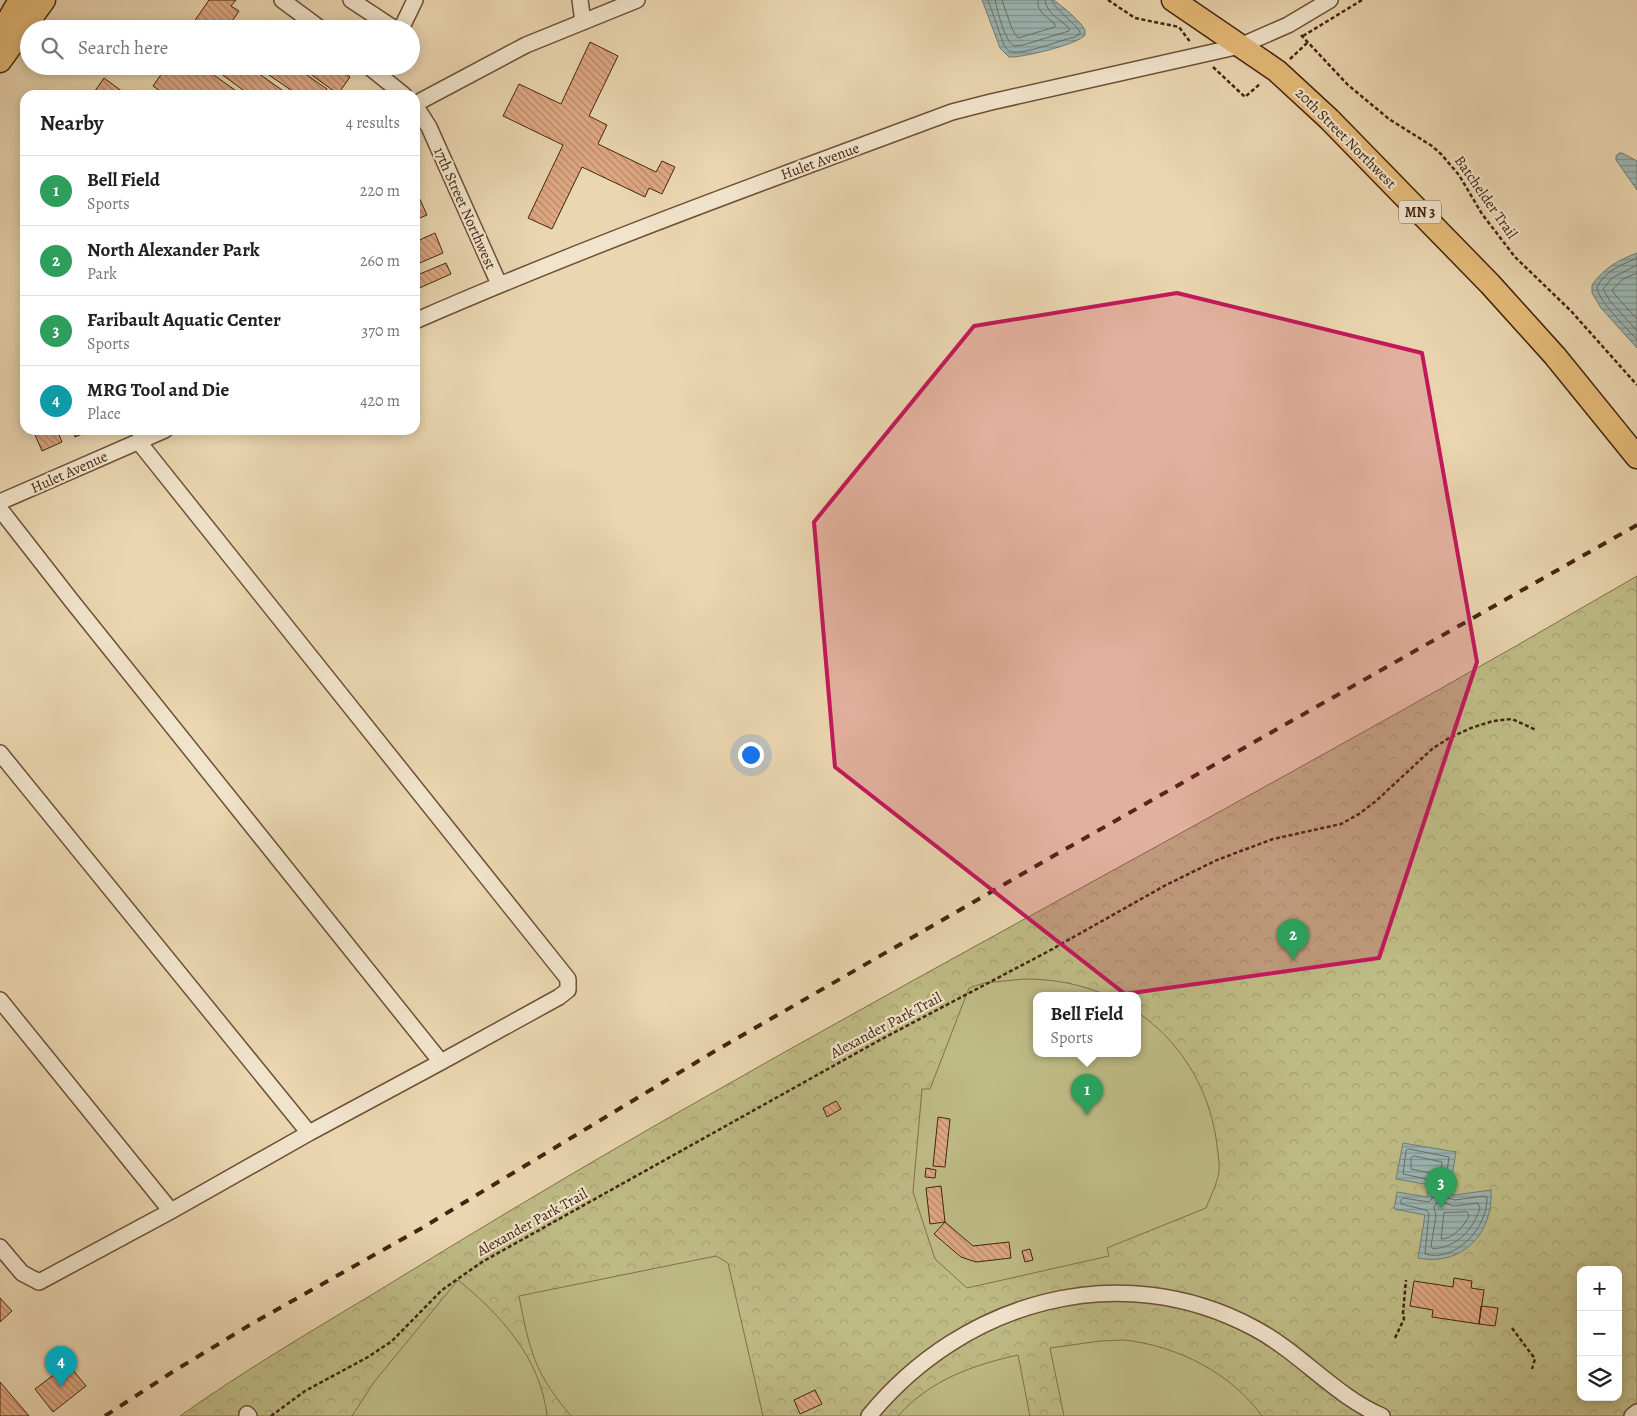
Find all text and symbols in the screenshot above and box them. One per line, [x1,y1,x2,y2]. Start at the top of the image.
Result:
search box [20,20,420,75]
icon: search [38,34,66,62]
text: Search here [78,35,168,61]
street label: 20th Street Northwest [1291,83,1401,193]
text: Nearby [40,109,103,137]
text: 4 results [346,112,400,134]
street label: Hulet Avenue [778,137,862,184]
street label: 17th Street Northwest [429,144,501,272]
street label: Batchelder Trail [1450,151,1522,243]
text: Bell Field [87,167,160,193]
text: 1 [53,180,59,202]
text: 220 m [360,180,400,202]
text: Sports [87,193,130,215]
road number: MN 3 [1399,200,1441,223]
text: North Alexander Park [87,237,260,263]
text: 2 [52,250,60,272]
text: 260 m [360,250,400,272]
text: Park [87,263,117,285]
text: Faribault Aquatic Center [87,307,281,333]
text: 3 [53,320,59,342]
text: 370 m [362,320,400,342]
text: Sports [87,333,130,355]
text: MRG Tool and Die [87,377,229,403]
text: 4 [52,390,60,412]
text: 420 m [360,390,400,412]
text: Place [87,403,121,425]
street label: Hulet Avenue [27,446,111,498]
your location [738,742,764,768]
pin: 2 [1277,919,1309,960]
street label: Alexander Park Trail [826,987,945,1063]
popup [1033,992,1141,1057]
text: Bell Field [1051,1001,1123,1027]
text: Sports [1051,1027,1093,1049]
pin: 1 [1071,1074,1103,1115]
pin: 3 [1425,1167,1457,1208]
street label: Alexander Park Trail [472,1183,591,1261]
map controls [1577,1266,1622,1401]
button: + [1577,1266,1622,1311]
button: − [1577,1311,1622,1356]
pin: 4 [45,1346,77,1387]
button: layers [1577,1356,1622,1401]

